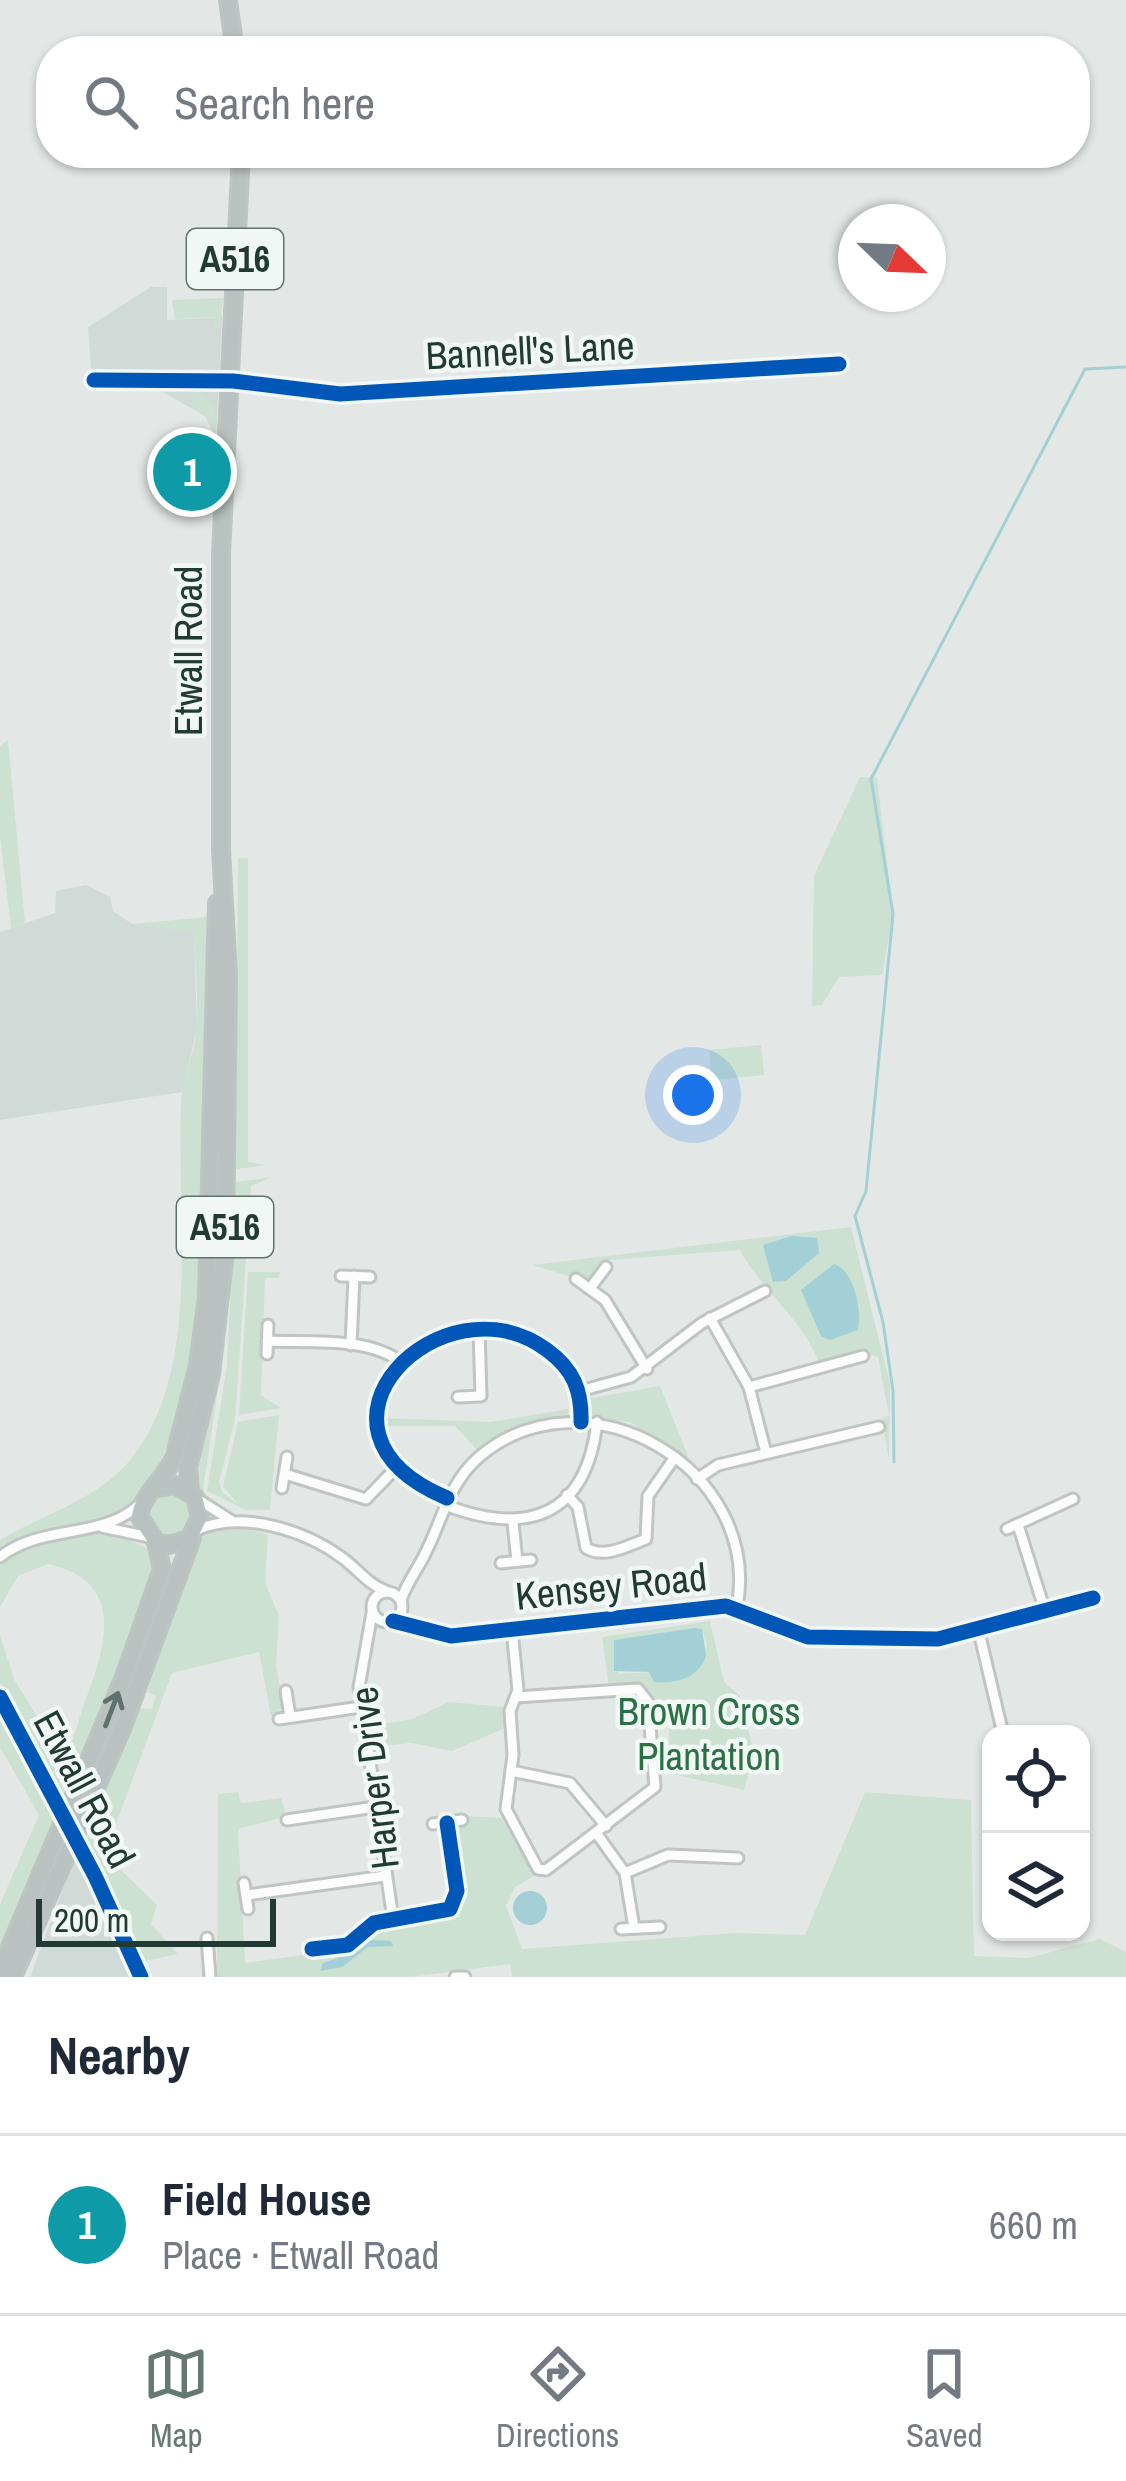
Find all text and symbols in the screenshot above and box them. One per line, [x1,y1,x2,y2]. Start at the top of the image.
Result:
search box [36,36,1090,168]
icon: search [78,69,144,135]
text: Search here [174,72,375,133]
north arrow [838,204,946,312]
road number: A516 [187,229,283,289]
street label: Bannell's Lane [424,319,636,381]
pin: 1 [153,427,231,517]
street label: Etwall Road [162,566,214,736]
your location [663,1065,723,1125]
road number: A516 [177,1197,273,1257]
street label: Kensey Road [513,1550,709,1622]
street label: Harper Drive [337,1684,411,1872]
park label: Brown Cross Plantation [617,1685,801,1782]
one-way arrow [103,1691,125,1728]
street label: Etwall Road [22,1701,148,1877]
map controls [982,1725,1090,1941]
button: locate [982,1725,1090,1833]
button: layers [982,1833,1090,1941]
scale bar [36,1893,276,1946]
text: 200 m [54,1898,129,1942]
text: Nearby [48,2021,190,2090]
text: Field House [162,2168,371,2229]
text: 1 [78,2199,96,2251]
text: 660 m [989,2199,1078,2251]
text: Place · Etwall Road [162,2229,439,2281]
tab: Map [143,2341,209,2457]
tab: Directions [496,2341,619,2457]
tab: Saved [906,2341,983,2457]

